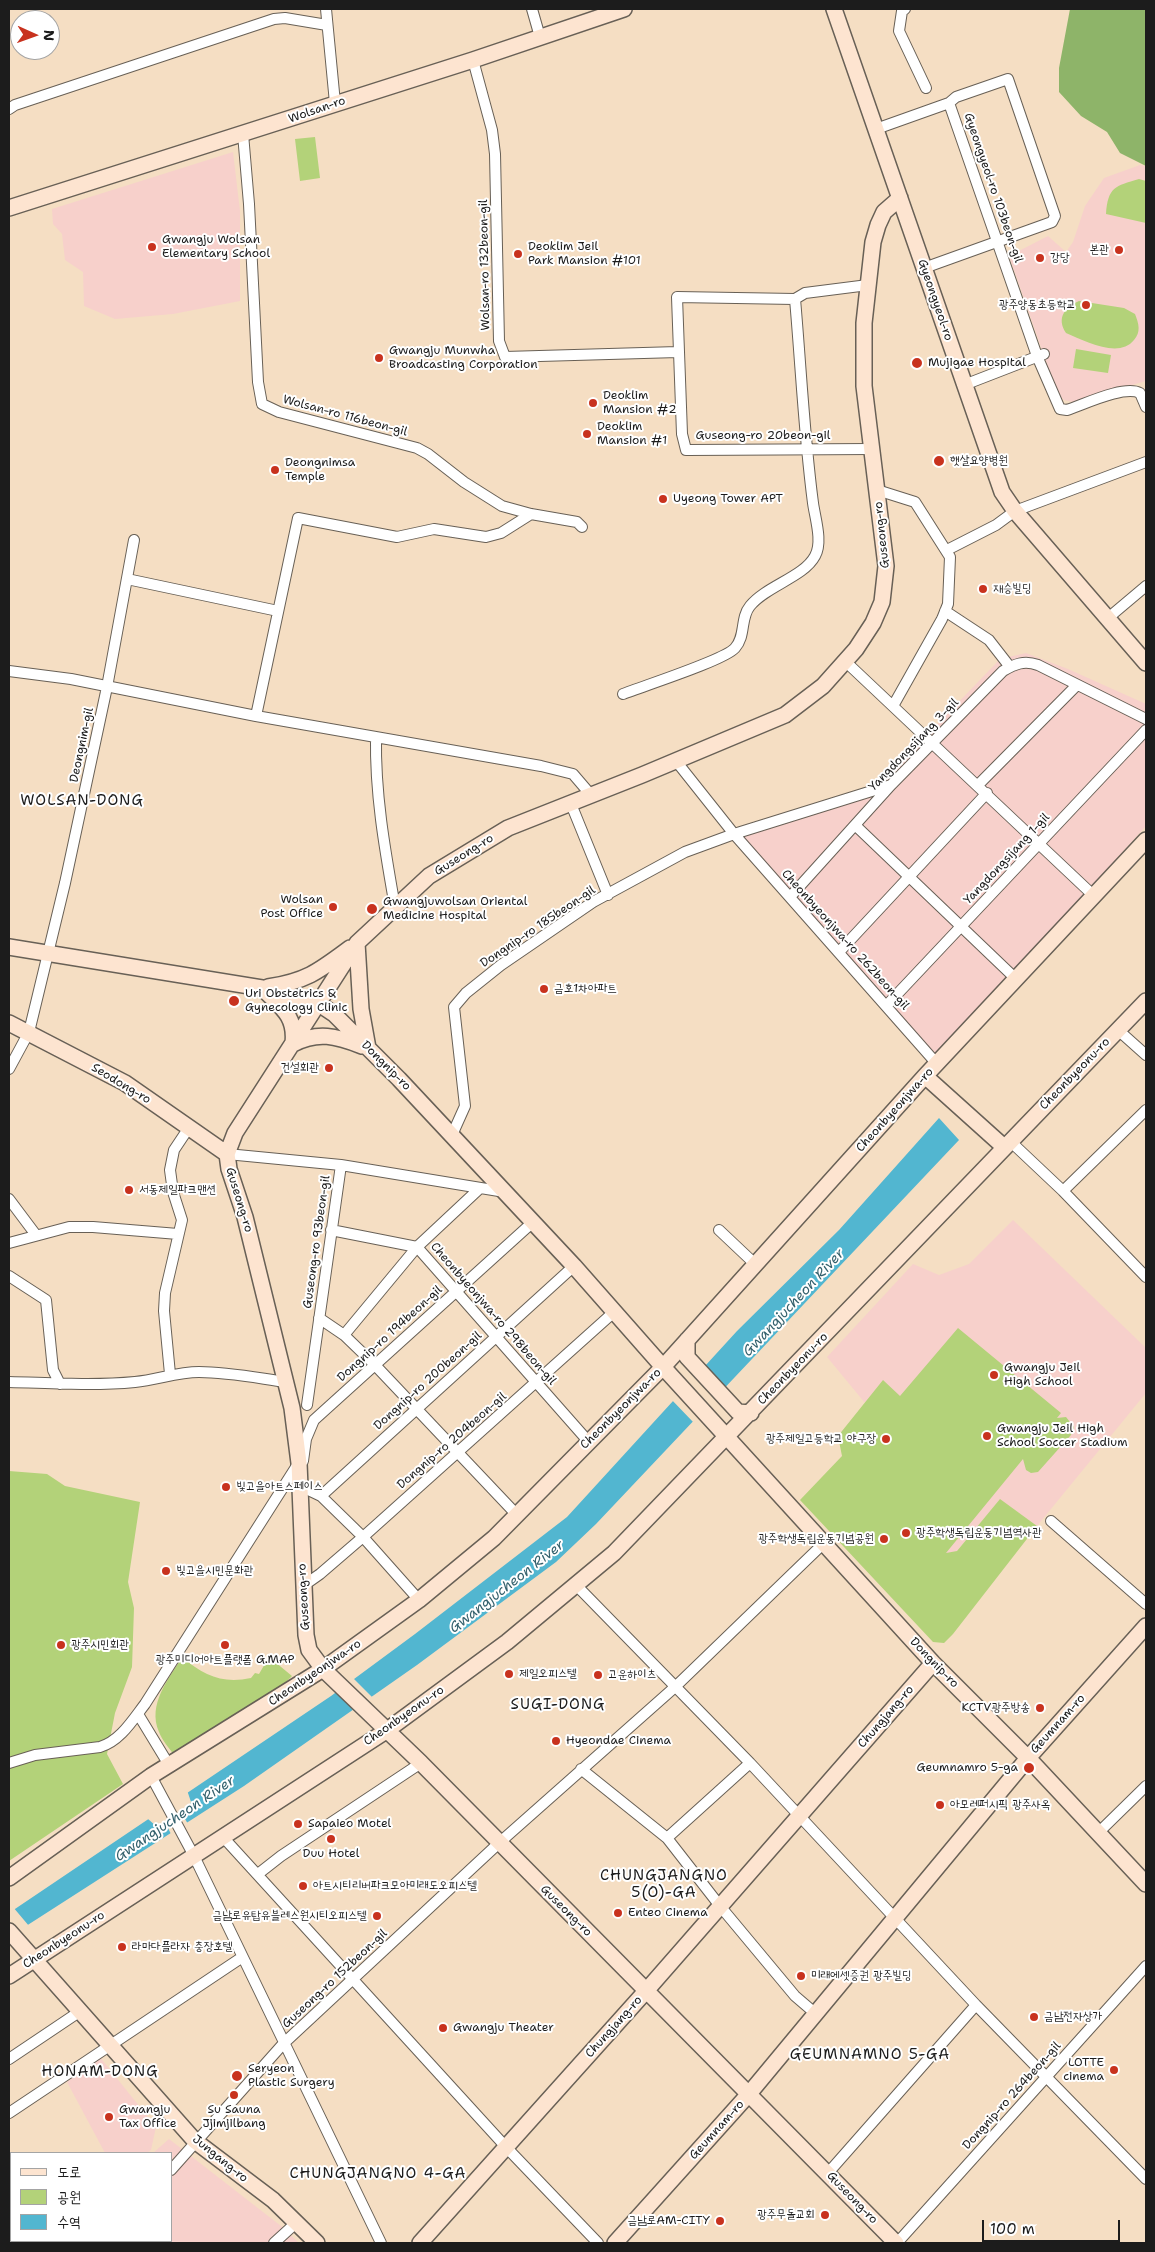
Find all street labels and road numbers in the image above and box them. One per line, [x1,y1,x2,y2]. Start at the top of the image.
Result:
street label: Wolsan-ro [287,94,347,126]
street label: Gyeongyeol-ro 103beon-gil [961,111,1025,265]
street label: Wolsan-ro 132beon-gil [477,199,493,331]
street label: Gyeongyeol-ro [914,257,956,343]
street label: Wolsan-ro 116beon-gil [281,392,409,440]
street label: Guseong-ro 20beon-gil [696,429,830,443]
street label: Guseong-ro [871,501,893,569]
street label: Yangdongsijang 3-gil [866,696,962,794]
street label: Deongnim-gil [67,706,97,784]
street label: Yangdongsijang 1-gil [961,810,1053,908]
street label: Guseong-ro [432,831,496,879]
street label: Cheonbyeonjwa-ro 262beon-gil [778,867,912,1013]
street label: Dongnip-ro 185beon-gil [478,883,598,971]
street label: Cheonbyeonu-ro [1037,1035,1113,1113]
street label: Dongnip-ro [358,1038,414,1094]
street label: Seodong-ro [89,1061,153,1107]
street label: Cheonbyeonjwa-ro [853,1065,937,1155]
street label: Guseong-ro [222,1166,256,1234]
street label: Guseong-ro 93beon-gil [301,1174,333,1310]
street label: Cheonbyeonjwa-ro 298beon-gil [427,1240,559,1388]
street label: Dongnip-ro 194beon-gil [335,1283,445,1385]
street label: Dongnip-ro 200beon-gil [371,1329,485,1433]
street label: Cheonbyeonu-ro [755,1330,831,1408]
street label: Cheonbyeonjwa-ro [578,1366,664,1452]
street label: Dongnip-ro 204beon-gil [394,1390,510,1492]
street label: Guseong-ro [295,1563,313,1631]
street label: Dongnip-ro [907,1635,961,1691]
street label: Cheonbyeonjwa-ro [266,1637,364,1709]
street label: Cheonbyeonu-ro [361,1683,447,1749]
street label: Chungjang-ro [855,1683,917,1751]
street label: Geumnam-ro [1028,1691,1088,1757]
street label: Guseong-ro [537,1882,595,1940]
street label: Cheonbyeonu-ro [20,1908,108,1972]
street label: Guseong-ro 152beon-gil [279,1927,391,2031]
street label: Chungjang-ro [583,1993,645,2061]
street label: Dongnip-ro 264beon-gil [960,2039,1064,2153]
street label: Geumnam-ro [687,2097,747,2163]
street label: Jungang-ro [189,2132,251,2186]
street label: Guseong-ro [824,2169,880,2227]

